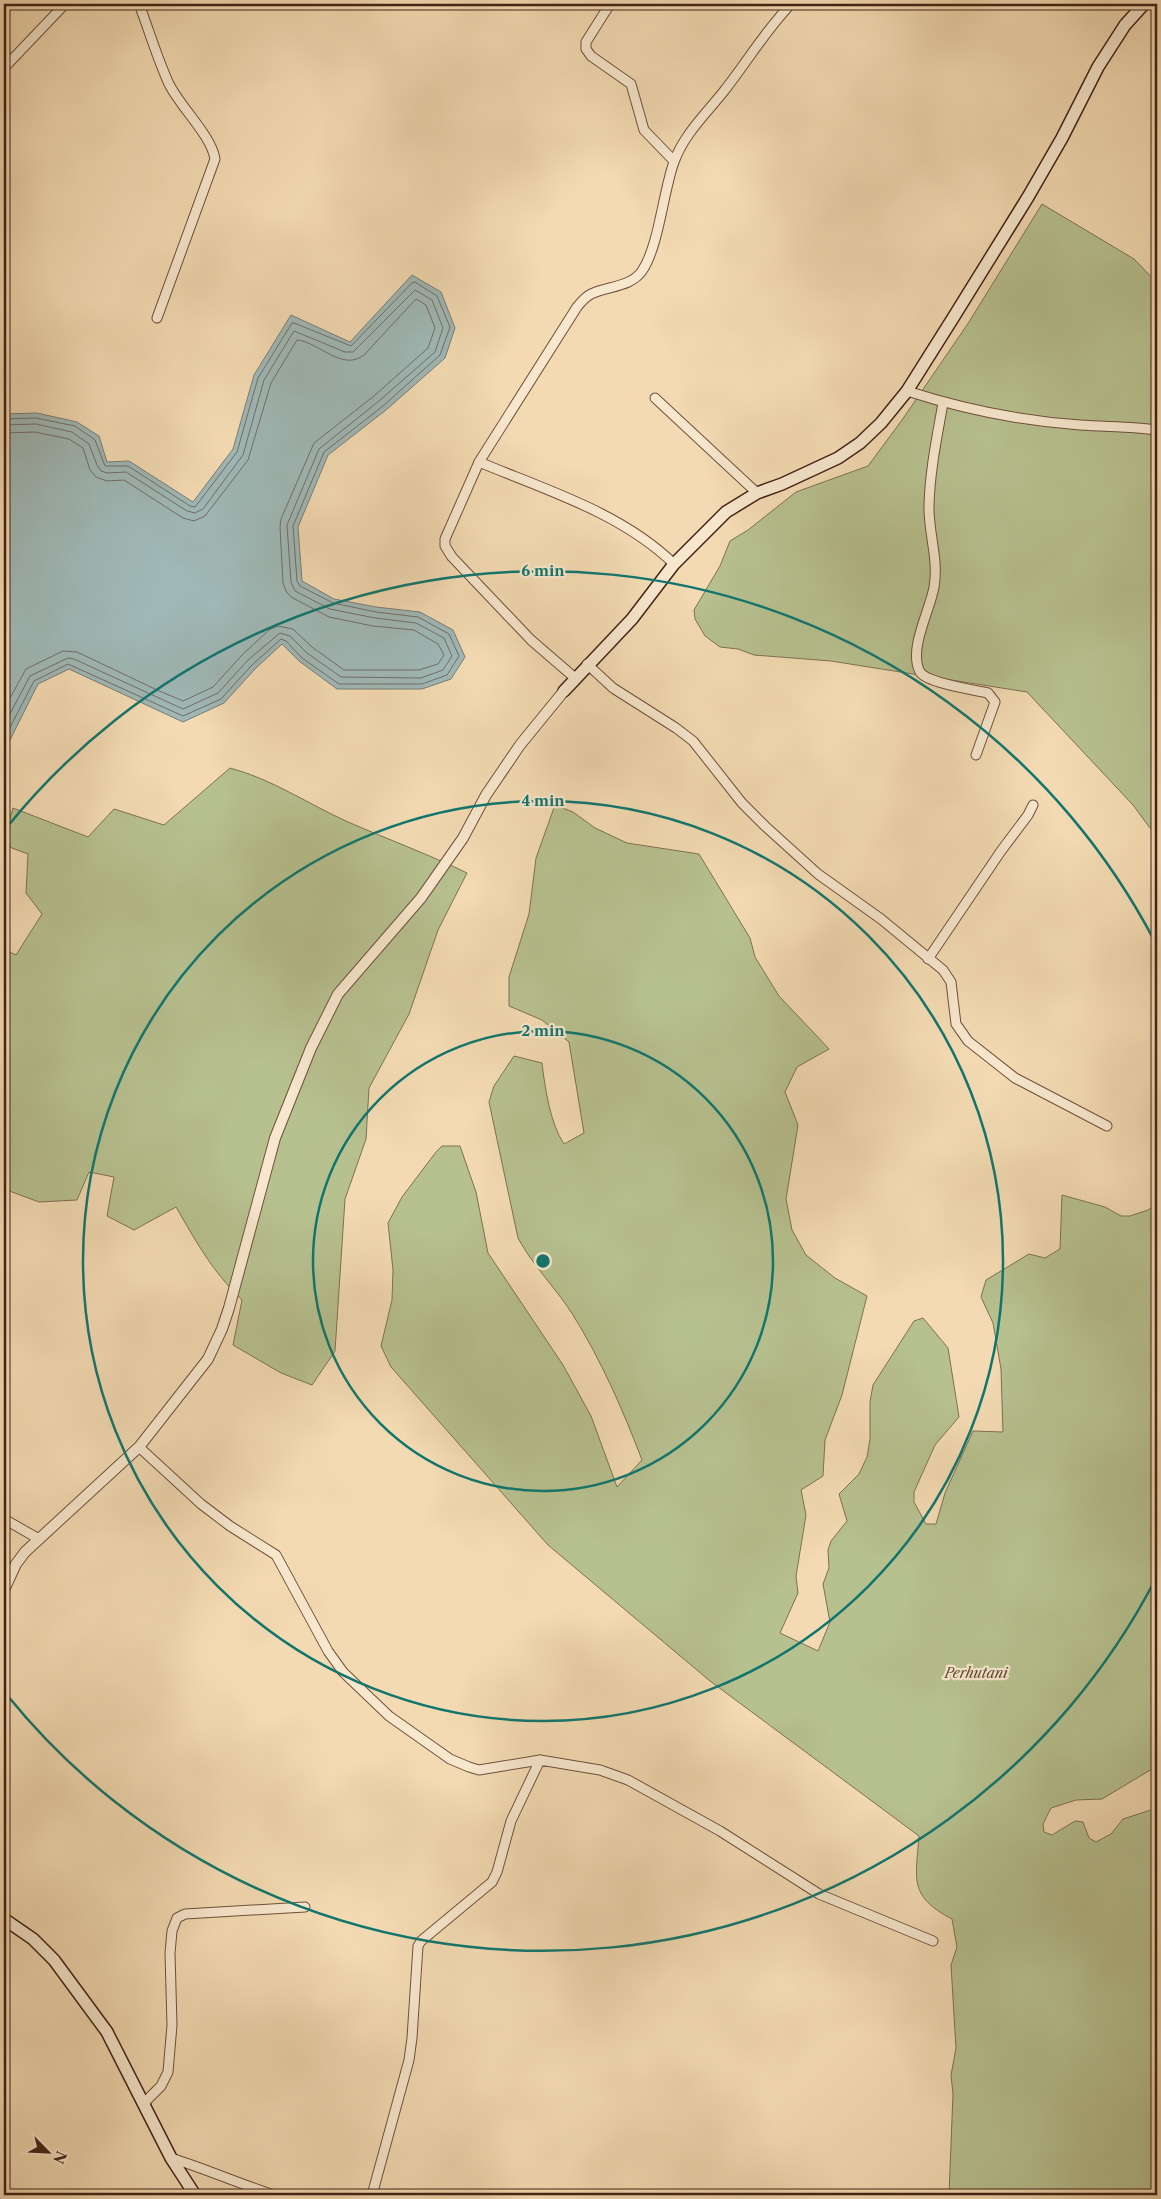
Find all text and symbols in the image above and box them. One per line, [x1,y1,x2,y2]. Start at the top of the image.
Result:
text: 6 min [521,561,565,580]
text: 4 min [521,791,565,810]
text: 2 min [521,1021,565,1040]
centre of rings [534,1252,552,1270]
park label: Perhutani [943,1664,1009,1682]
north arrow [22,2126,72,2176]
text: N [49,2148,71,2167]

